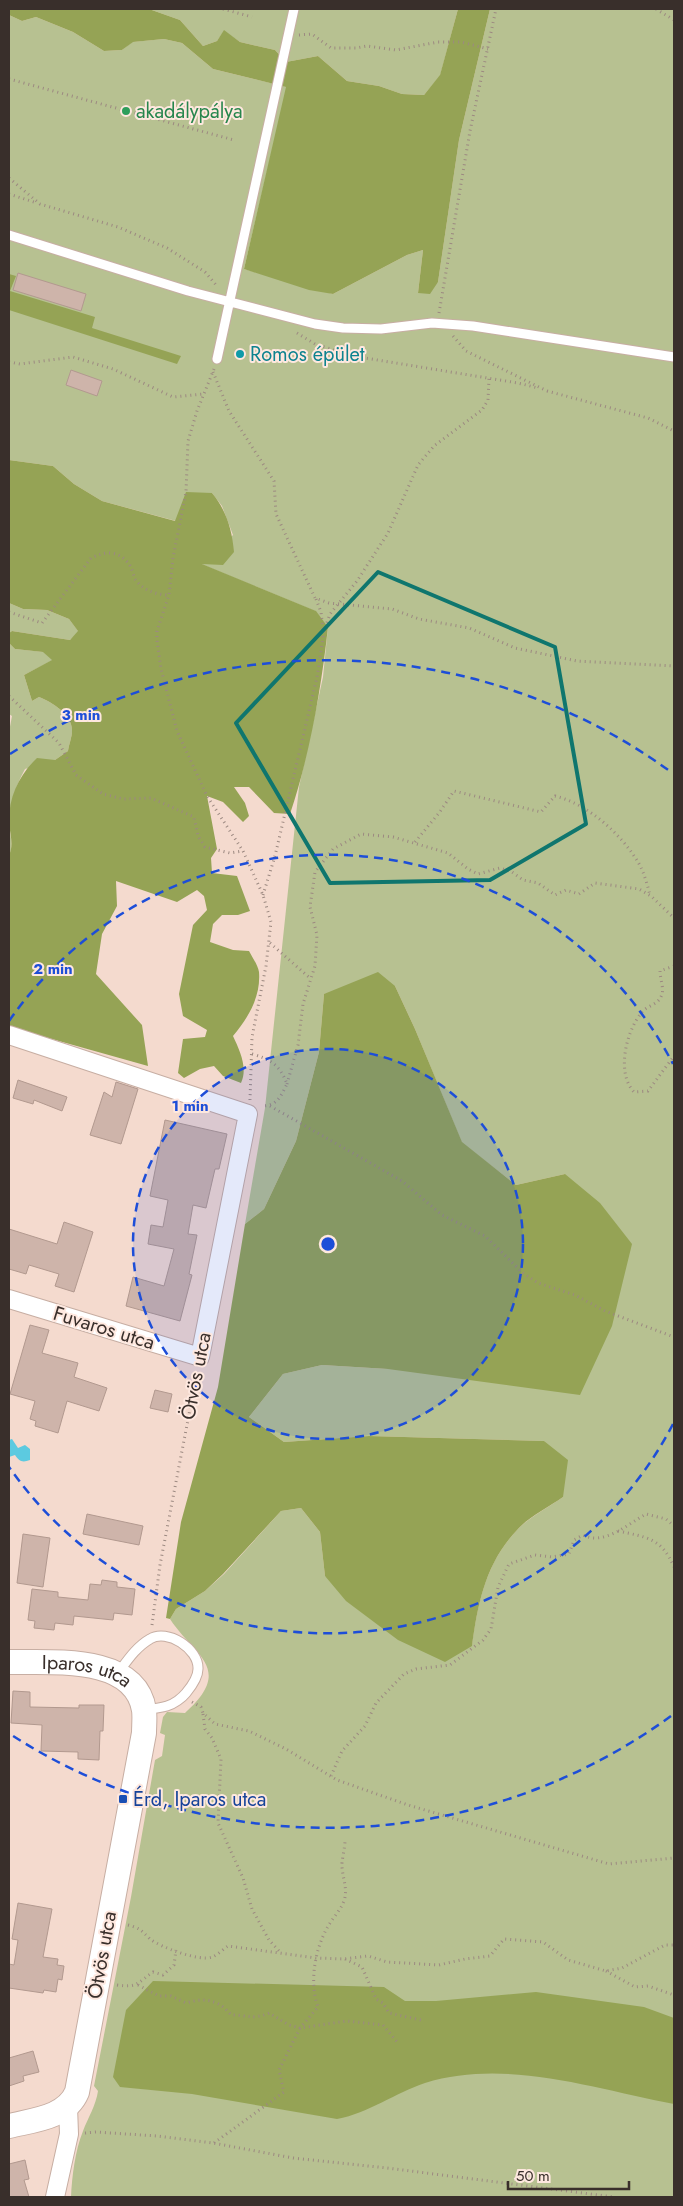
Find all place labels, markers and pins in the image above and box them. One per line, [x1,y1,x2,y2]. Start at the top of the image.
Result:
place label: akadálypálya [136,97,243,126]
marker: akadálypálya [120,105,132,117]
place label: Romos épület [250,340,365,369]
marker: Romos épület [234,348,246,360]
centre of rings [319,1235,337,1253]
place label: Érd, Iparos utca [133,1785,266,1814]
marker: Érd, Iparos utca [117,1793,129,1805]

